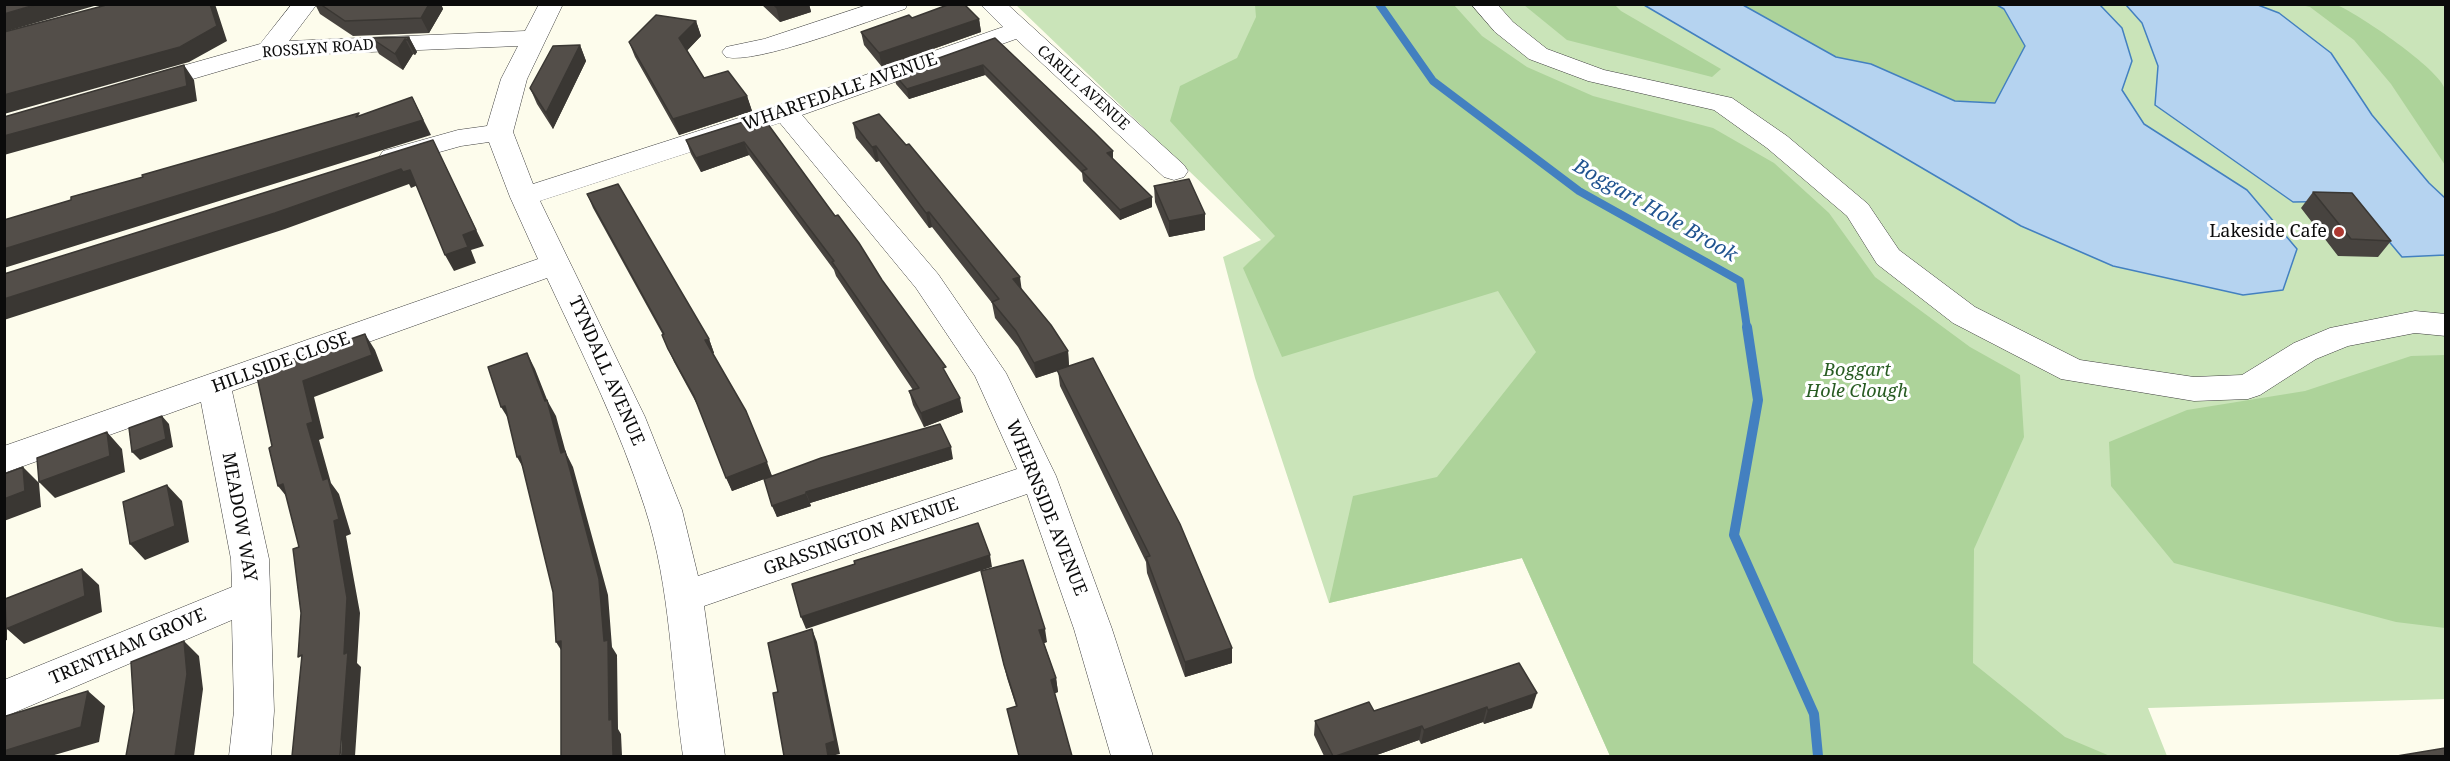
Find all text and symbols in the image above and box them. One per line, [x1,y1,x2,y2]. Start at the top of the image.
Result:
street label: ROSSLYN ROAD [262,36,374,62]
street label: CARILL AVENUE [1033,42,1133,134]
street label: WHARFEDALE AVENUE [740,49,940,135]
water label: Boggart Hole Brook [1569,154,1741,268]
place label: Lakeside Cafe [2209,221,2327,243]
marker: Lakeside Cafe [2332,225,2346,239]
street label: TYNDALL AVENUE [563,293,649,449]
street label: HILLSIDE CLOSE [209,328,353,398]
park label: Boggart Hole Clough [1806,360,1908,403]
street label: WHERNSIDE AVENUE [1001,417,1091,599]
street label: MEADOW WAY [217,451,261,583]
street label: GRASSINGTON AVENUE [761,493,961,581]
street label: TRENTHAM GROVE [46,604,210,690]

